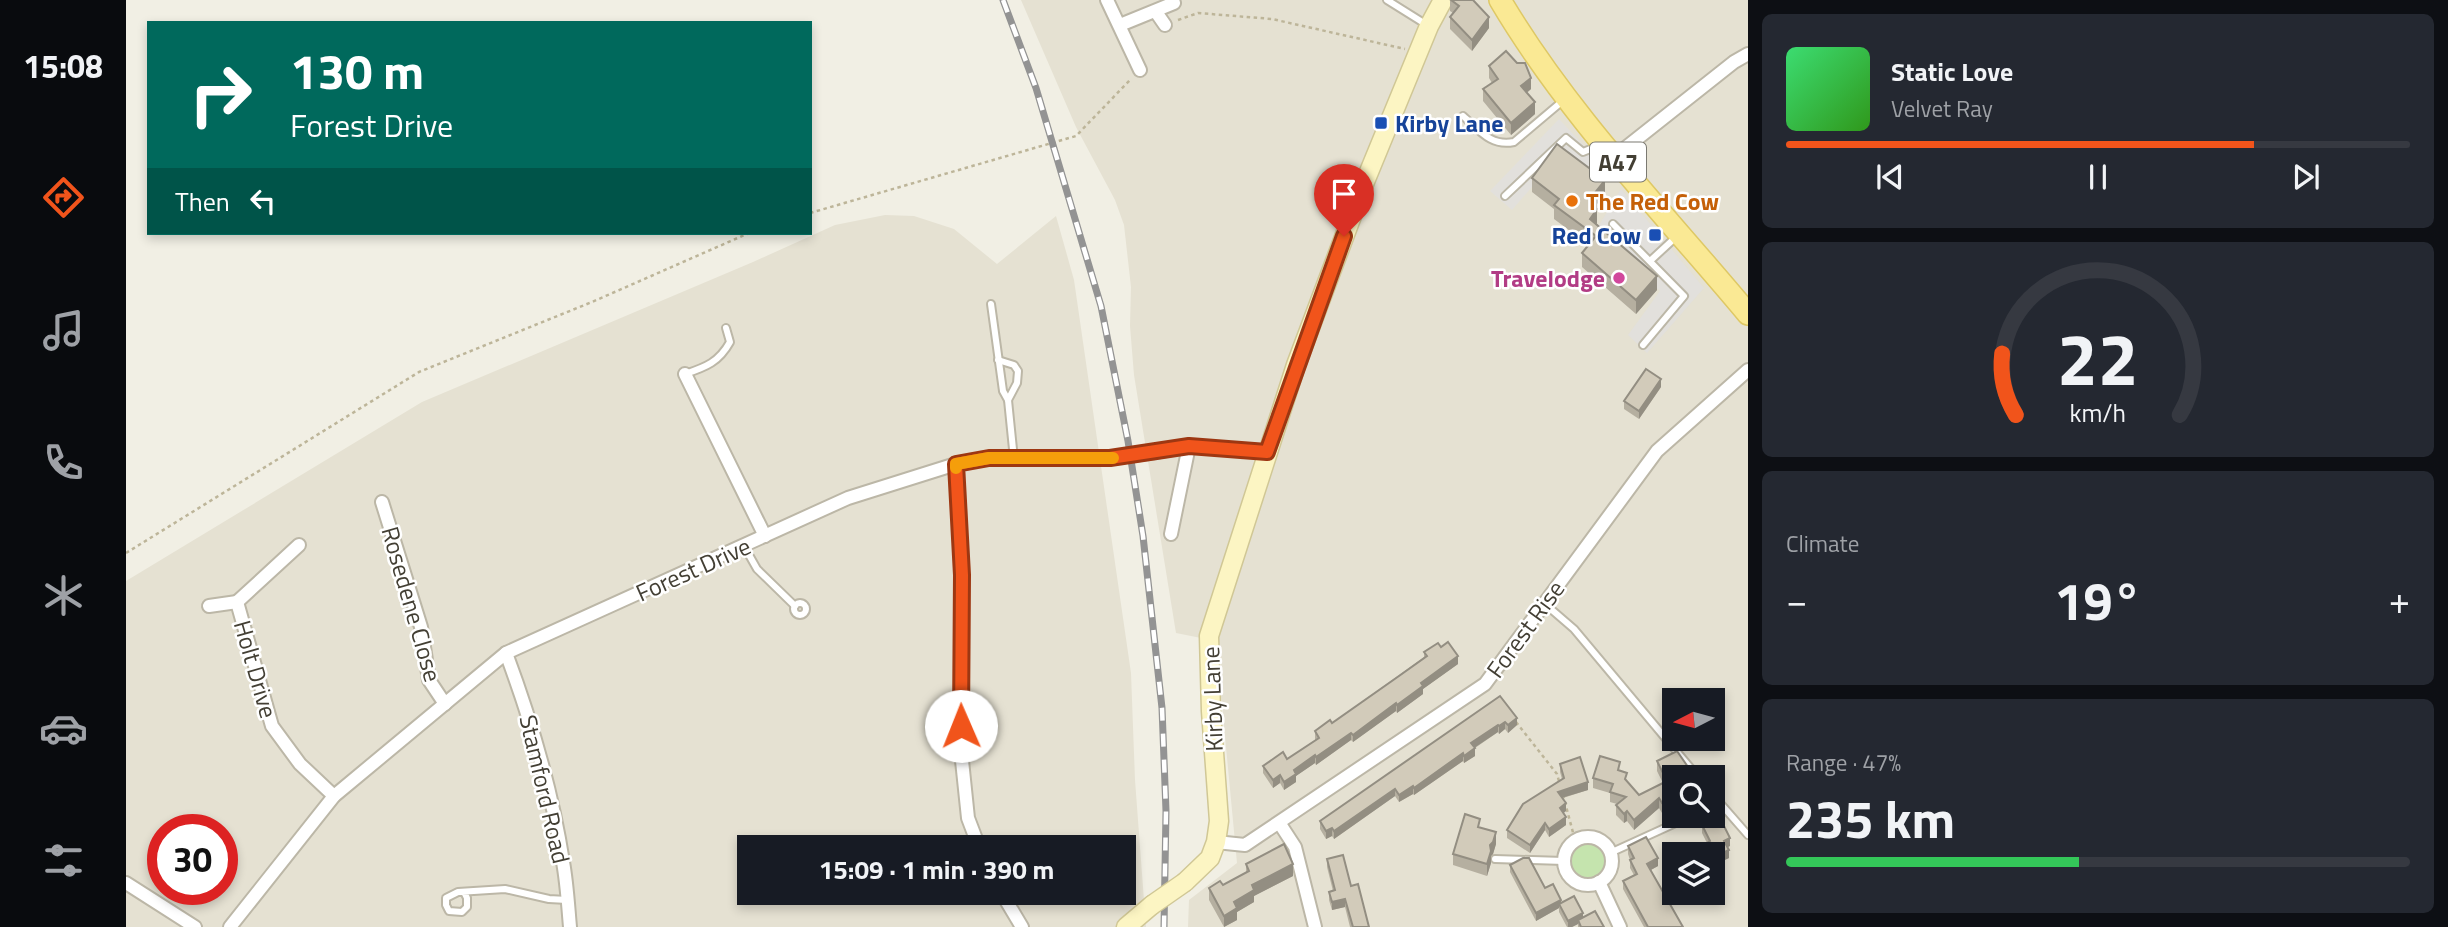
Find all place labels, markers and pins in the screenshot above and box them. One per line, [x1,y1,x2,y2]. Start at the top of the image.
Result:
place label: Kirby Lane [1395,105,1504,141]
marker: Kirby Lane [1373,115,1389,131]
pin [1314,164,1374,236]
place label: The Red Cow [1586,183,1719,219]
marker: The Red Cow [1564,193,1580,209]
place label: Red Cow [1551,217,1641,253]
marker: Red Cow [1647,227,1663,243]
place label: Travelodge [1491,260,1605,296]
marker: Travelodge [1611,270,1627,286]

